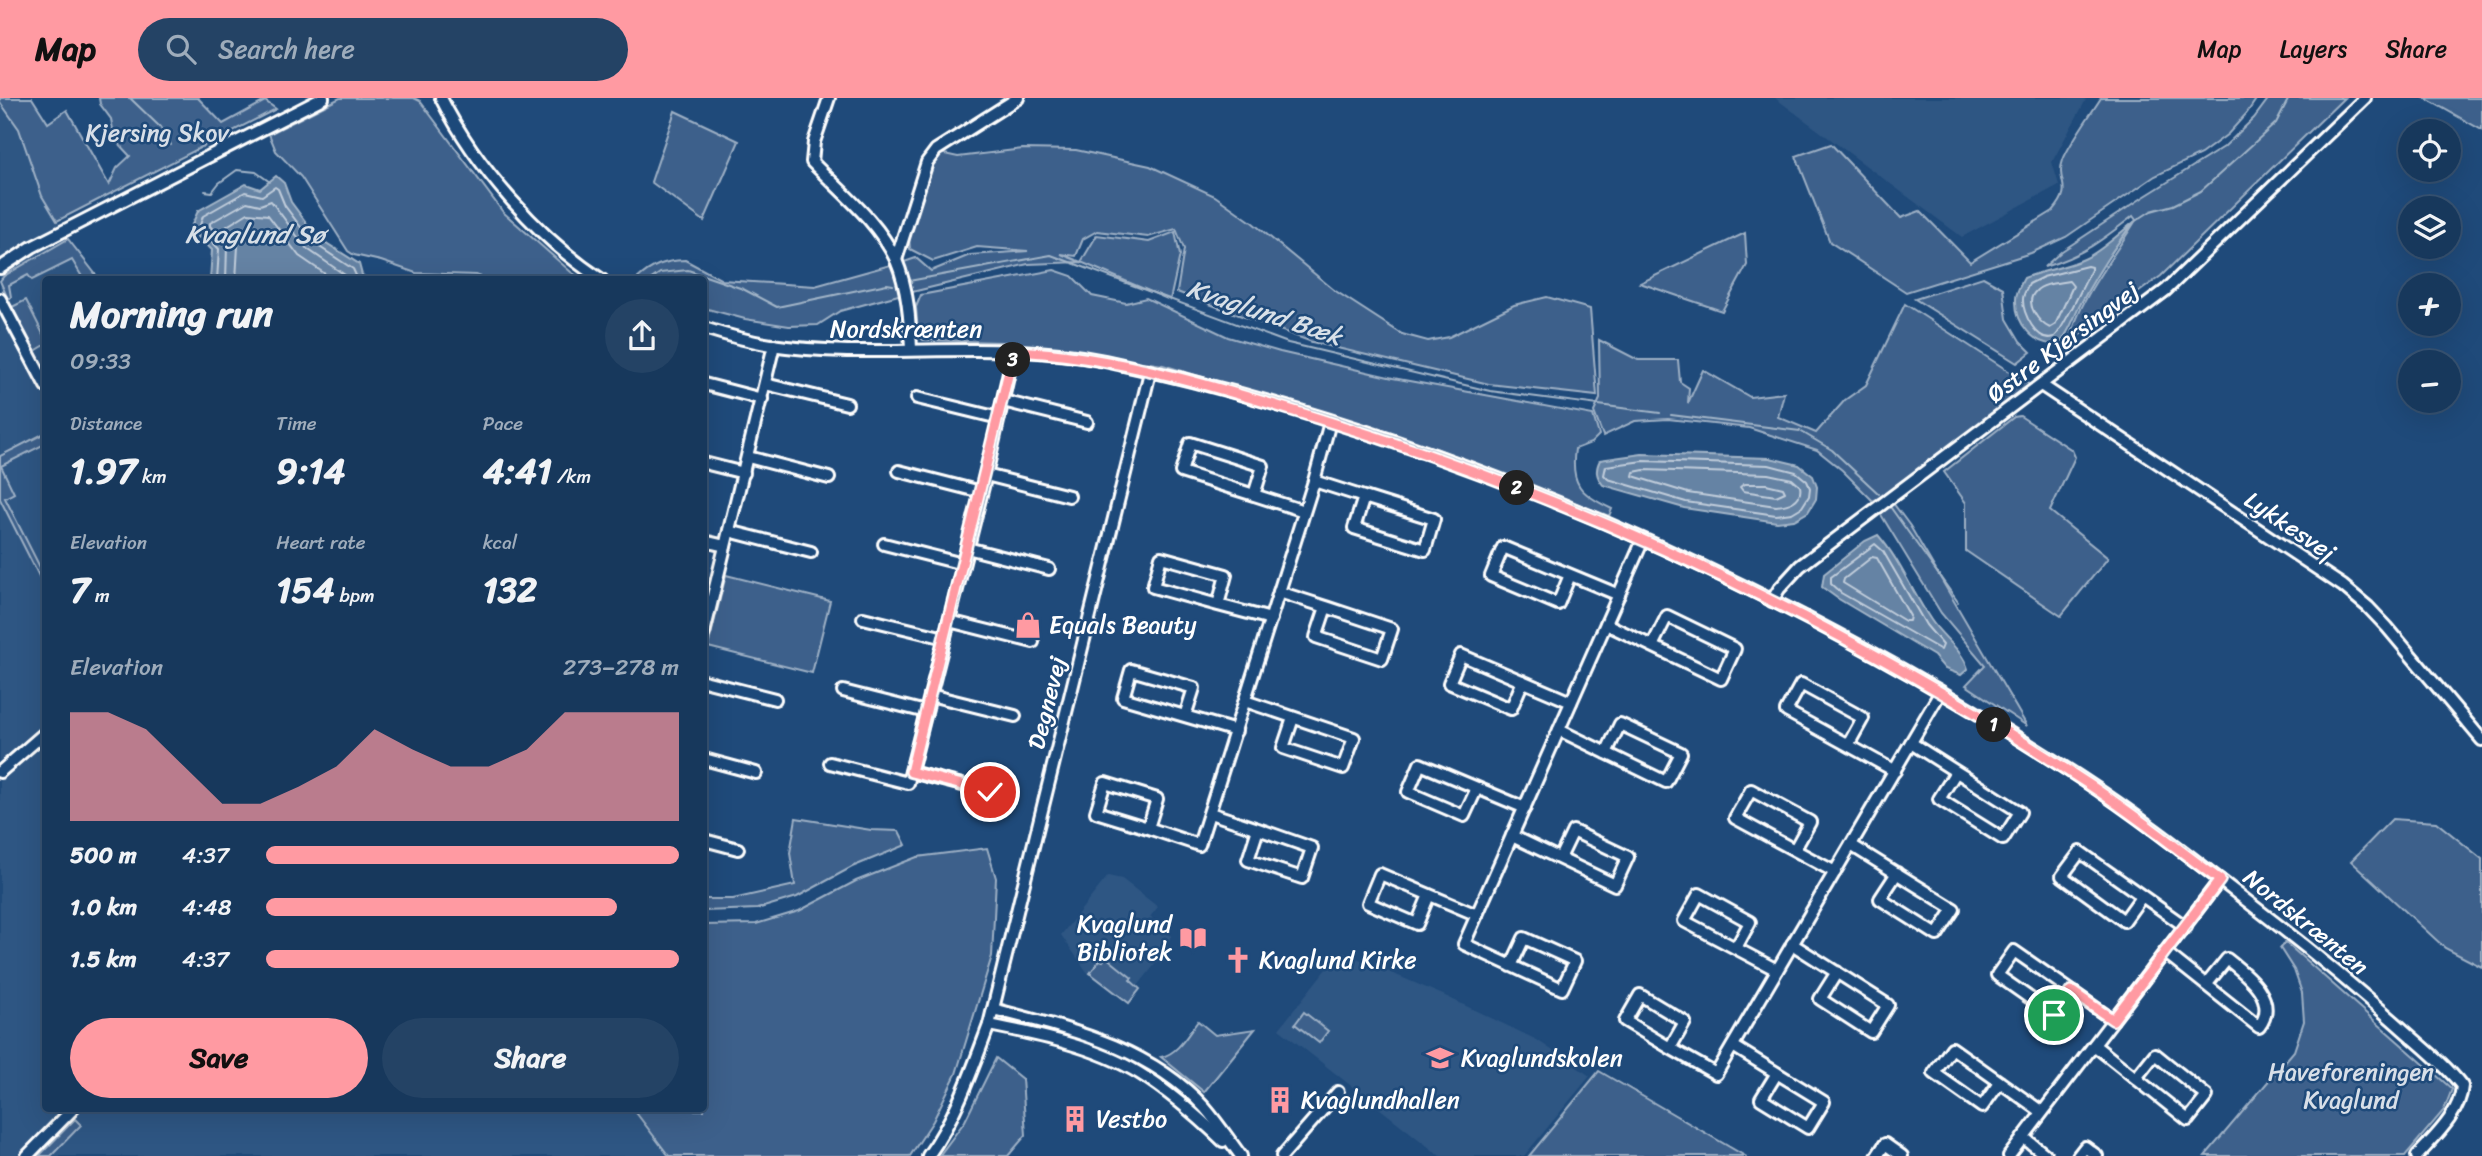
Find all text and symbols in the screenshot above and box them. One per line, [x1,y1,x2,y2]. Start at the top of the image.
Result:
search box [138,18,628,81]
text: Map [35,20,96,78]
text: Search here [218,26,355,72]
text: Map [2197,28,2242,70]
text: Layers [2280,28,2347,70]
text: Share [2385,28,2447,70]
icon: search [162,30,200,68]
park label: Kjersing Skov [85,112,230,154]
map controls [2398,119,2461,413]
button: locate [2398,119,2461,182]
button: layers [2398,196,2461,259]
water label: Kvaglund Sø [185,211,330,257]
water label: Kvaglund Bæk [1181,265,1351,359]
street label: Østre Kjersingvej [1977,270,2149,414]
button: + [2398,273,2461,336]
text: Morning run [70,281,273,348]
button: share [605,299,679,373]
street label: Nordskrænten [830,308,982,350]
text: 09:33 [70,341,131,382]
pin: 3 [996,342,1030,378]
text: 3 [1007,343,1018,376]
button: − [2398,350,2461,413]
text: Distance [70,407,142,440]
text: Time [276,407,317,440]
text: Pace [483,407,523,440]
text: 1.97 [70,440,137,502]
text: 9:14 [276,440,345,502]
text: 4:41 [483,440,552,502]
text: km [137,460,167,493]
text: /km [552,460,591,493]
pin: 2 [1500,470,1534,506]
text: 2 [1511,471,1522,504]
street label: Lykkesvej [2236,480,2345,573]
text: Elevation [70,526,147,559]
text: Heart rate [276,526,366,559]
text: kcal [483,526,517,559]
text: 7 [70,559,90,621]
text: 154 [276,559,335,621]
text: 132 [483,559,537,621]
text: m [90,579,110,612]
text: bpm [335,579,375,612]
place label: Equals Beauty [1049,604,1197,646]
shop icon: Equals Beauty [1013,610,1043,640]
text: Elevation [70,647,163,688]
text: 273–278 m [563,647,679,688]
street label: Degnevej [1015,652,1079,754]
pin: 1 [1976,708,2011,742]
text: 1 [1989,708,1998,741]
pin [960,762,1020,822]
icon: check [971,773,1009,811]
text: 500 m [70,835,137,876]
text: 4:37 [182,835,229,876]
street label: Nordskrænten [2234,858,2378,986]
text: 1.0 km [70,887,137,928]
text: 4:48 [182,887,232,928]
place label: Kvaglund Bibliotek [1077,903,1173,973]
library icon: Kvaglund Bibliotek [1178,923,1208,953]
text: 1.5 km [70,939,137,980]
text: 4:37 [182,939,229,980]
place label: Kvaglund Kirke [1259,939,1417,981]
church icon: Kvaglund Kirke [1223,945,1253,975]
pin [2024,985,2084,1045]
icon: arrive [2035,996,2073,1034]
button: Save [70,1018,368,1098]
button: Share [382,1018,679,1098]
place label: Kvaglundskolen [1461,1037,1623,1079]
school or university icon: Kvaglundskolen [1425,1043,1455,1073]
park label: Haveforeningen Kvaglund [2268,1051,2434,1121]
place label: Kvaglundhallen [1301,1079,1460,1121]
building icon: Kvaglundhallen [1265,1085,1295,1115]
place label: Vestbo [1096,1098,1167,1140]
building icon: Vestbo [1060,1104,1090,1134]

